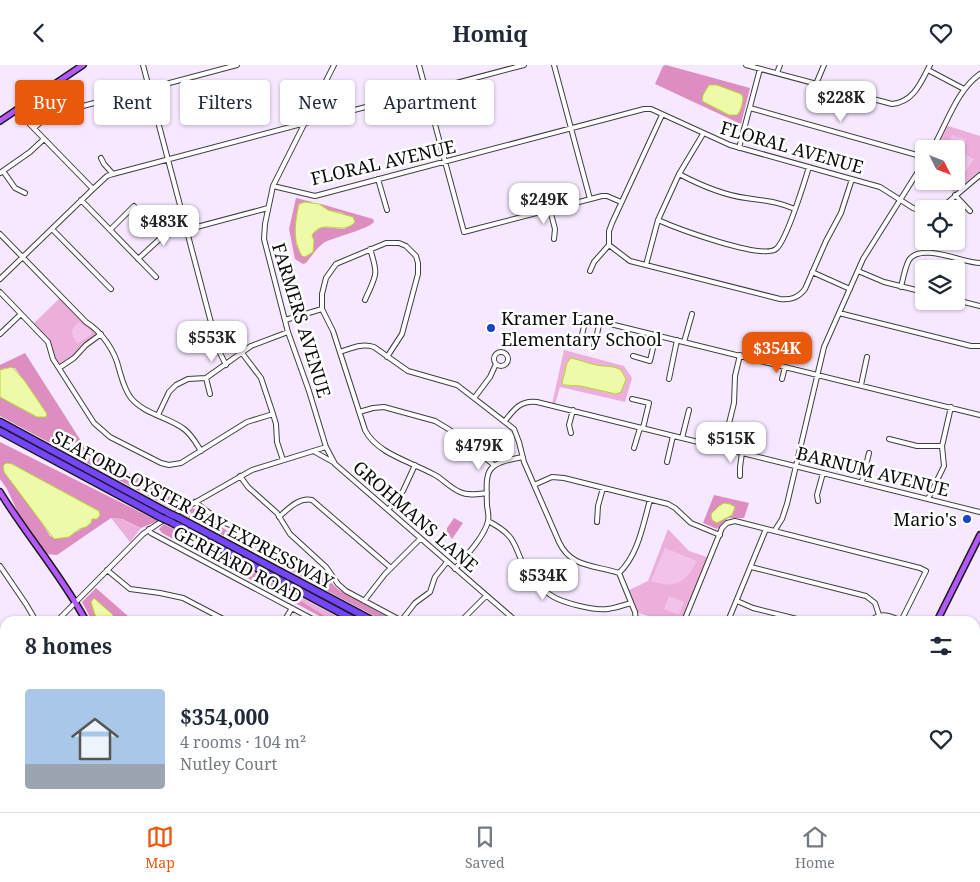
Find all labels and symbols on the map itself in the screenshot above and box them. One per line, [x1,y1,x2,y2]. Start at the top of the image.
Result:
pin: $228K [806,80,876,123]
street label: FLORAL AVENUE [718,115,866,179]
street label: FLORAL AVENUE [308,134,458,190]
north arrow [915,140,965,190]
pin: $249K [509,183,579,225]
pin: $483K [129,205,199,247]
street label: FARMERS AVENUE [267,240,337,400]
place label: Kramer Lane Elementary School [501,306,662,351]
pin: $553K [177,321,247,363]
marker: Kramer Lane Elementary School [485,322,497,334]
pin: $354K [742,331,812,374]
pin: $515K [696,421,766,464]
street label: SEAFORD-OYSTER BAY EXPRESSWAY [48,424,338,594]
pin: $479K [444,429,514,471]
street label: BARNUM AVENUE [794,440,952,502]
street label: GROHMANS LANE [348,455,484,577]
place label: Mario's [893,507,957,531]
marker: Mario's [961,513,973,525]
street label: GERHARD ROAD [169,520,307,608]
pin: $534K [508,559,578,601]

